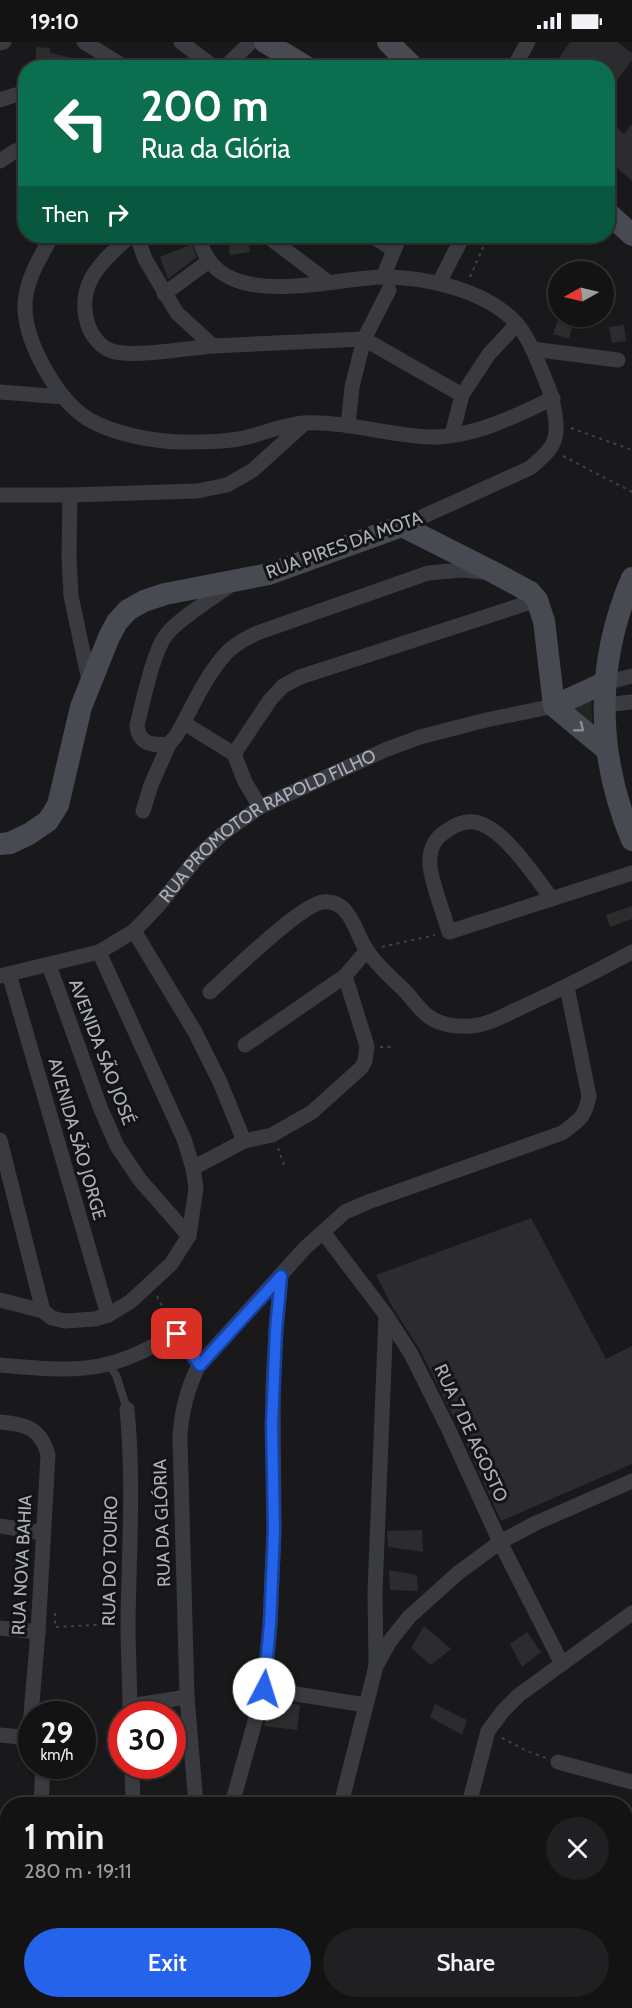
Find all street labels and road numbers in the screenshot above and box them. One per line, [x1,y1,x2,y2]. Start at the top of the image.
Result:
street label: RUA PIRES DA MOTA [263,507,425,583]
street label: RUA PROMOTOR RAPOLD FILHO [154,745,380,907]
street label: AVENIDA SÃO JOSÉ [64,976,140,1128]
street label: AVENIDA SÃO JORGE [43,1056,111,1222]
street label: RUA 7 DE AGOSTO [429,1361,513,1505]
street label: RUA DA GLÓRIA [149,1459,175,1587]
street label: RUA NOVA BAHIA [7,1494,37,1636]
street label: RUA DO TOURO [98,1495,122,1626]

